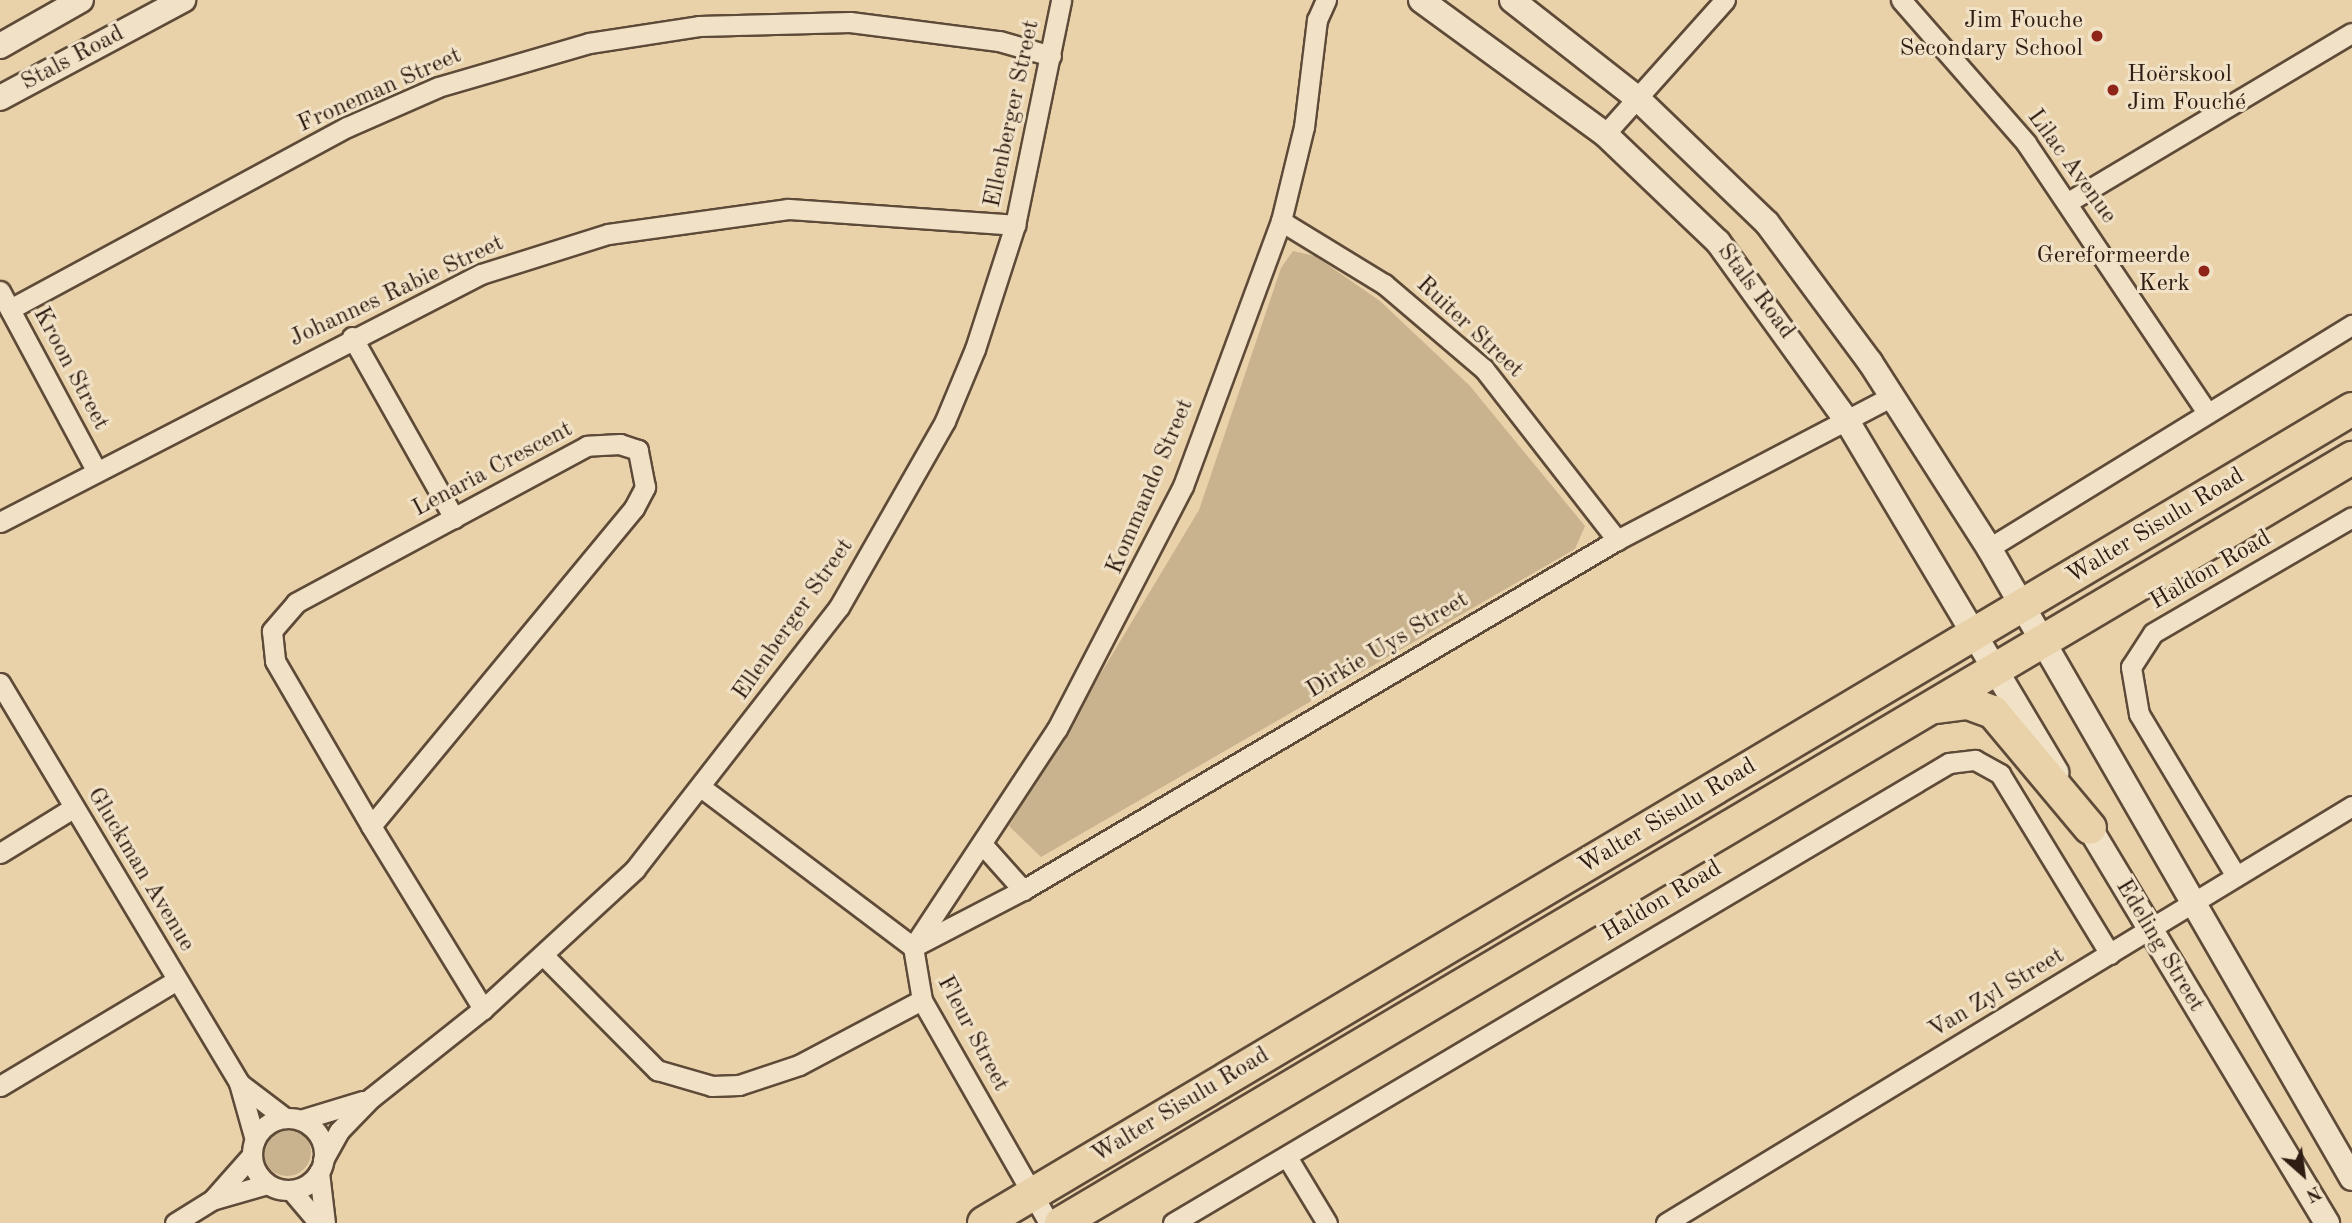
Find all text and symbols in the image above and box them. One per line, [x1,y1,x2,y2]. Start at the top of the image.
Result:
place label: Jim Fouche Secondary School [1899,8,2083,64]
street label: Ellenberger Street [979,18,1047,210]
street label: Stals Road [17,20,129,98]
marker: Jim Fouche Secondary School [2089,28,2105,44]
street label: Froneman Street [294,42,466,140]
place label: Hoërskool Jim Fouché [2127,62,2246,118]
marker: Hoërskool Jim Fouché [2105,82,2121,98]
street label: Lilac Avenue [2020,104,2122,230]
street label: Johannes Rabie Street [285,230,509,354]
street label: Stals Road [1710,239,1800,345]
place label: Gereformeerde Kerk [2037,243,2190,299]
marker: Gereformeerde Kerk [2196,263,2212,279]
street label: Ruiter Street [1409,271,1529,385]
street label: Kroon Street [26,303,114,435]
street label: Kommando Street [1101,395,1201,579]
street label: Lenaria Crescent [408,416,578,524]
street label: Walter Sisulu Road [2062,463,2250,591]
street label: Haldon Road [2145,525,2277,617]
street label: Ellenberger Street [727,534,861,706]
street label: Dirkie Uys Street [1302,586,1474,706]
street label: Walter Sisulu Road [1574,753,1762,881]
street label: Gluckman Avenue [80,783,200,957]
street label: Haldon Road [1597,855,1727,949]
street label: Edeling Street [2108,875,2210,1017]
street label: Van Zyl Street [1924,942,2070,1046]
street label: Fleur Street [930,971,1014,1097]
street label: Walter Sisulu Road [1087,1042,1275,1170]
north arrow [2268,1139,2338,1209]
text: N [2302,1181,2324,1205]

